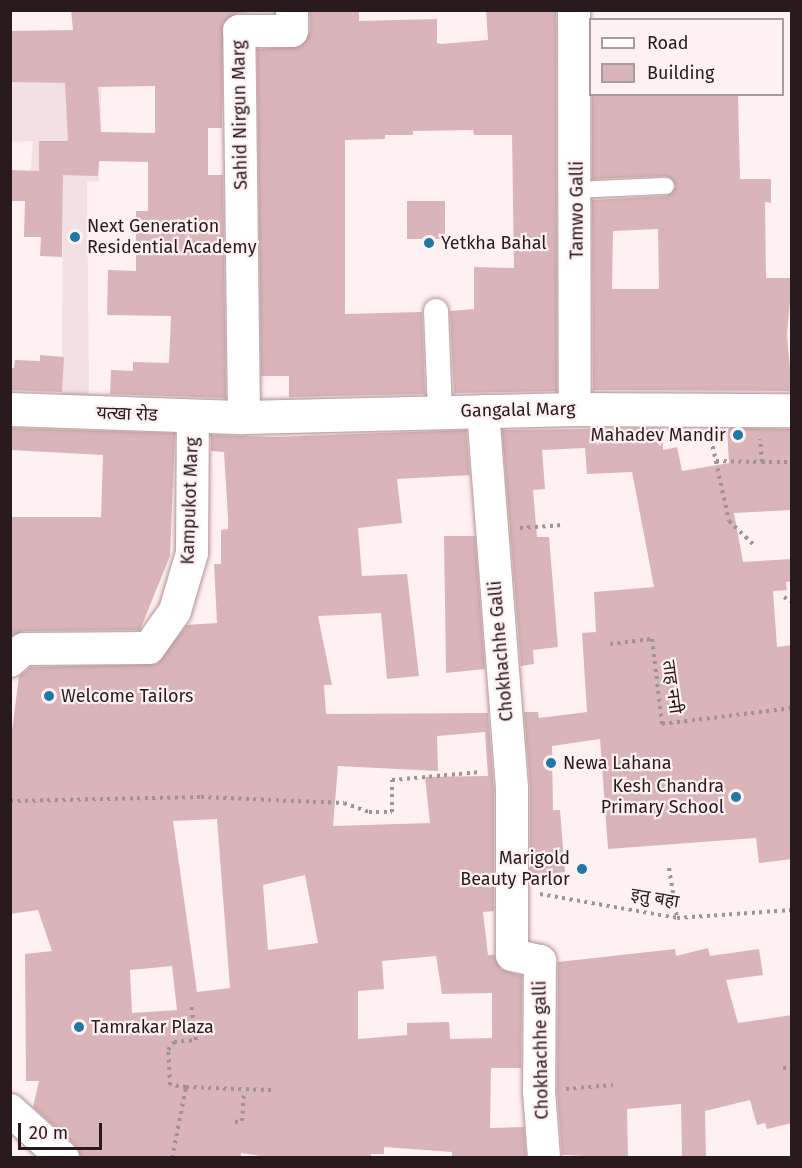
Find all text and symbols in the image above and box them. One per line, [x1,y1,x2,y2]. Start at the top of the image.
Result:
legend [589,18,784,96]
text: Road [647,32,689,54]
street label: Sahid Nirgun Marg [228,40,252,190]
text: Building [647,62,714,84]
street label: Tamwo Galli [566,161,588,259]
place label: Next Generation Residential Academy [87,216,257,258]
marker: Next Generation Residential Academy [68,230,82,244]
place label: Yetkha Bahal [441,232,547,254]
marker: Yetkha Bahal [422,236,436,250]
street label: Gangalal Marg [460,398,576,422]
street label: यत्खा रोड [96,402,158,426]
place label: Mahadev Mandir [591,424,726,446]
marker: Mahadev Mandir [731,428,745,442]
street label: Kampukot Marg [177,437,203,565]
street label: Chokhachhe Galli [484,580,518,722]
street label: ताह ननी [658,659,686,715]
place label: Welcome Tailors [61,685,193,707]
marker: Welcome Tailors [42,689,56,703]
place label: Newa Lahana [563,752,672,774]
marker: Newa Lahana [544,756,558,770]
place label: Kesh Chandra Primary School [601,776,724,818]
marker: Kesh Chandra Primary School [729,790,743,804]
place label: Marigold Beauty Parlor [460,848,570,890]
marker: Marigold Beauty Parlor [575,862,589,876]
street label: इतु बहा [629,884,681,912]
street label: Chokhachhe galli [529,980,553,1120]
place label: Tamrakar Plaza [91,1016,214,1038]
marker: Tamrakar Plaza [72,1020,86,1034]
scale bar [21,1111,105,1149]
text: 20 m [29,1122,68,1144]

